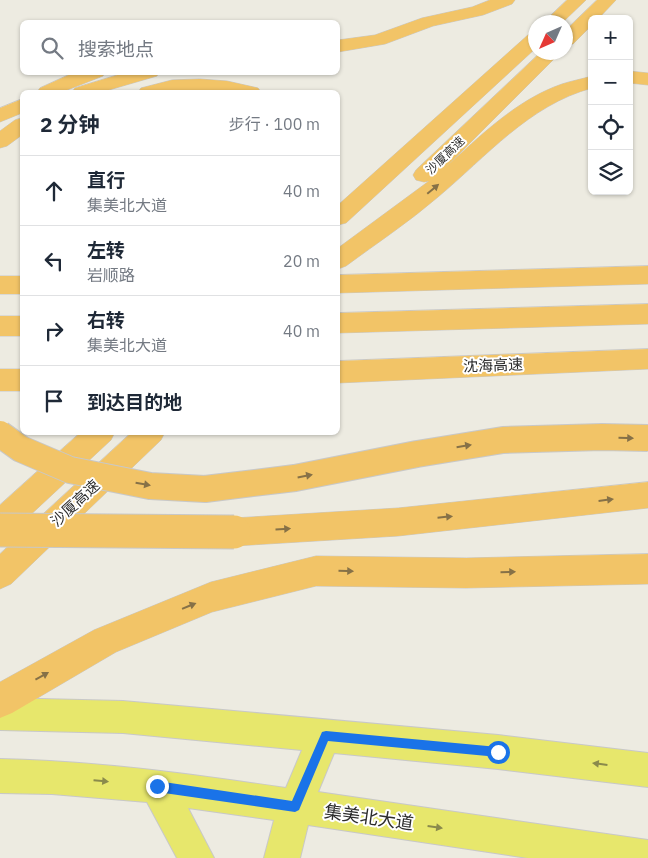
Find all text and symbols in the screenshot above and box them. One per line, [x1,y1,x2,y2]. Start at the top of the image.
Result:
north arrow [528,15,573,60]
map controls [588,15,633,195]
button: + [588,15,633,60]
search box [20,20,340,75]
icon: search [38,34,66,62]
text: 搜索地点 [78,37,154,61]
button: − [588,60,633,105]
button: locate [588,105,633,150]
text: 2 分钟 [40,110,100,138]
text: 步行 · 100 m [229,114,320,134]
street label: 沙厦高速 [423,133,467,177]
button: layers [588,150,633,195]
text: 直行 [87,168,125,192]
icon: ahead [40,177,68,205]
text: 40 m [283,181,320,201]
one-way arrow [426,184,439,195]
text: 集美北大道 [87,195,167,215]
text: 左转 [87,238,125,262]
icon: left [40,247,68,275]
text: 20 m [283,251,320,271]
text: 岩顺路 [87,265,135,285]
text: 右转 [87,308,125,332]
icon: right [40,317,68,345]
text: 40 m [283,321,320,341]
text: 集美北大道 [87,335,167,355]
street label: 沈海高速 [463,354,523,376]
icon: arrive [40,387,68,415]
text: 到达目的地 [87,390,182,414]
one-way arrow [619,434,635,442]
one-way arrow [457,442,473,450]
one-way arrow [297,472,313,480]
street label: 沙厦高速 [47,476,103,530]
one-way arrow [136,481,152,489]
one-way arrow [599,496,615,504]
one-way arrow [437,513,453,521]
one-way arrow [275,525,291,533]
one-way arrow [338,567,354,575]
one-way arrow [501,568,517,576]
one-way arrow [181,602,196,610]
one-way arrow [35,672,49,681]
route start [487,741,510,764]
one-way arrow [591,760,607,768]
route end [146,775,169,798]
one-way arrow [93,777,109,785]
street label: 集美北大道 [323,799,415,835]
one-way arrow [427,823,443,831]

